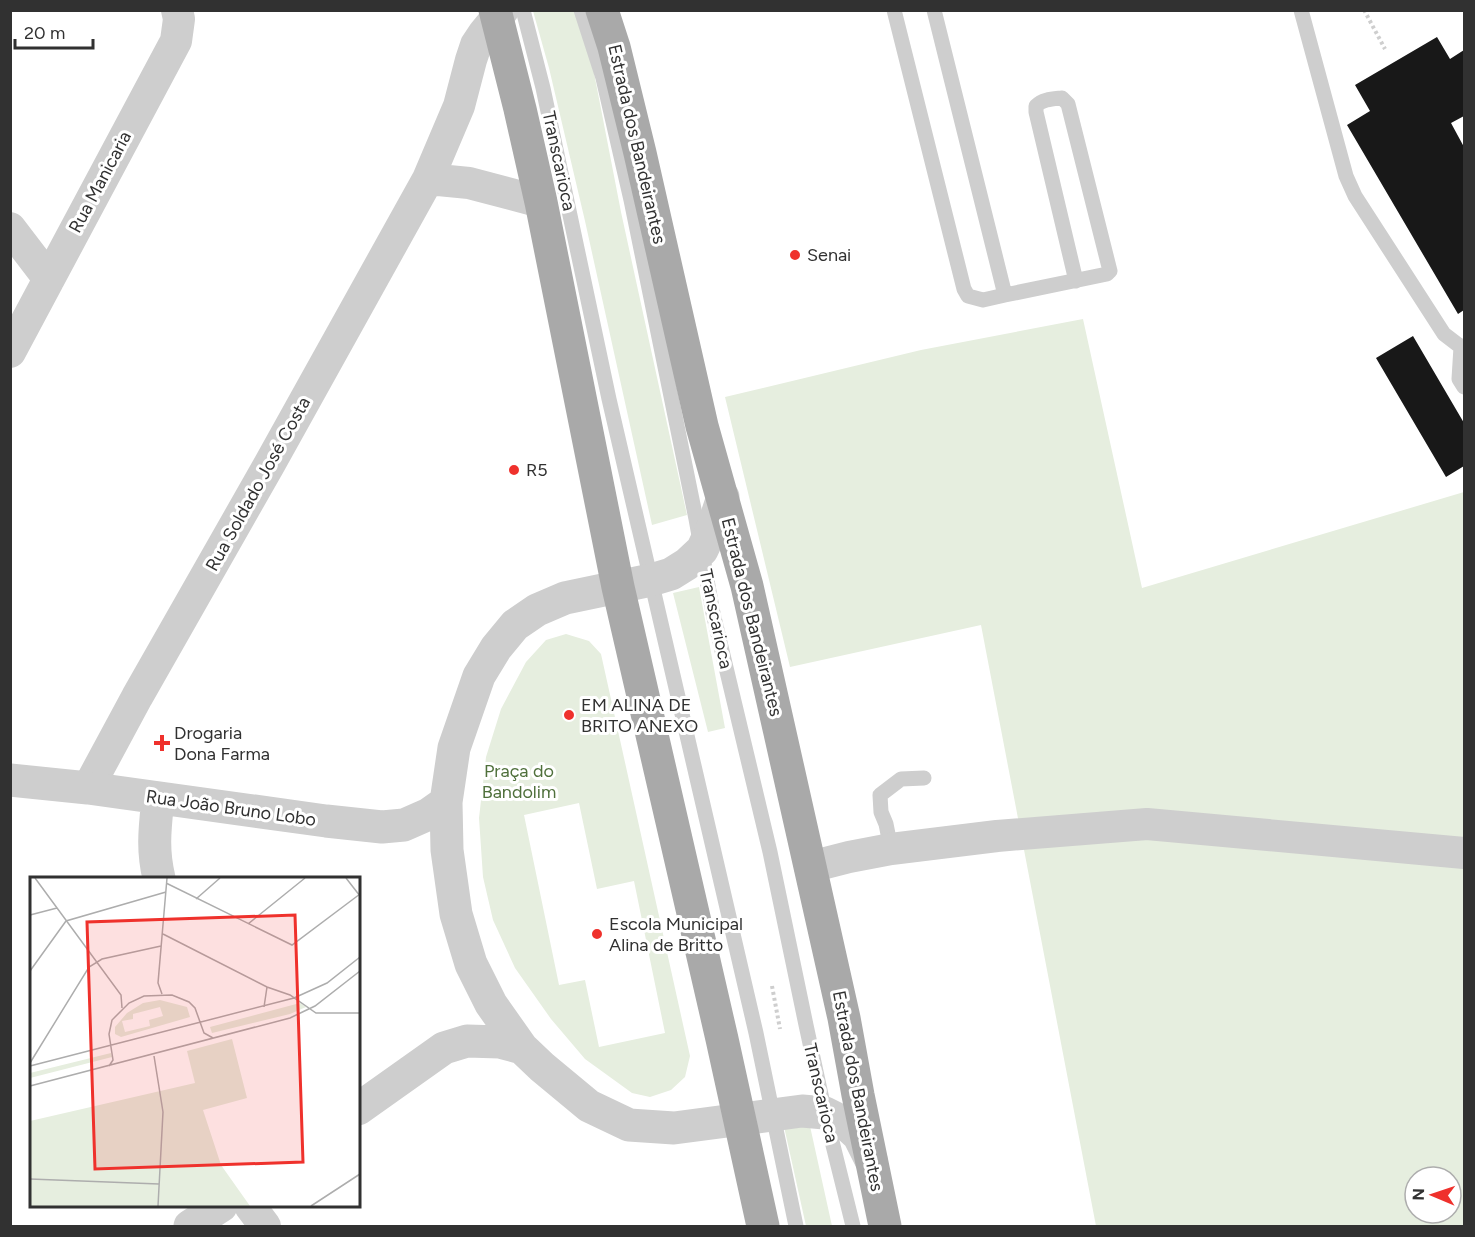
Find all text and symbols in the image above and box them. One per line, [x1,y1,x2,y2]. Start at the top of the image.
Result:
scale bar [15,12,93,50]
text: 20 m [24,22,65,44]
street label: Estrada dos Bandeirantes [603,42,671,246]
street label: Transcarioca [538,109,580,213]
street label: Rua Manicaria [64,127,136,237]
place label: Senai [807,244,851,266]
marker: Senai [788,248,802,262]
street label: Rua Soldado José Costa [201,393,315,575]
place label: R5 [526,459,548,481]
marker: R5 [507,463,521,477]
street label: Estrada dos Bandeirantes [717,515,787,719]
street label: Transcarioca [695,567,737,671]
place label: EM ALINA DE BRITO ANEXO [581,694,698,737]
marker: EM ALINA DE BRITO ANEXO [562,708,576,722]
place label: Drogaria Dona Farma [174,722,270,765]
marker: Drogaria Dona Farma [155,736,169,750]
park label: Praça do Bandolim [482,760,556,803]
street label: Rua João Bruno Lobo [145,785,317,831]
inset map [30,877,360,1207]
place label: Escola Municipal Alina de Britto [609,913,743,956]
marker: Escola Municipal Alina de Britto [590,927,604,941]
street label: Estrada dos Bandeirantes [828,989,888,1193]
street label: Transcarioca [799,1041,843,1145]
north arrow [1403,1165,1463,1225]
text: N [1409,1188,1428,1201]

